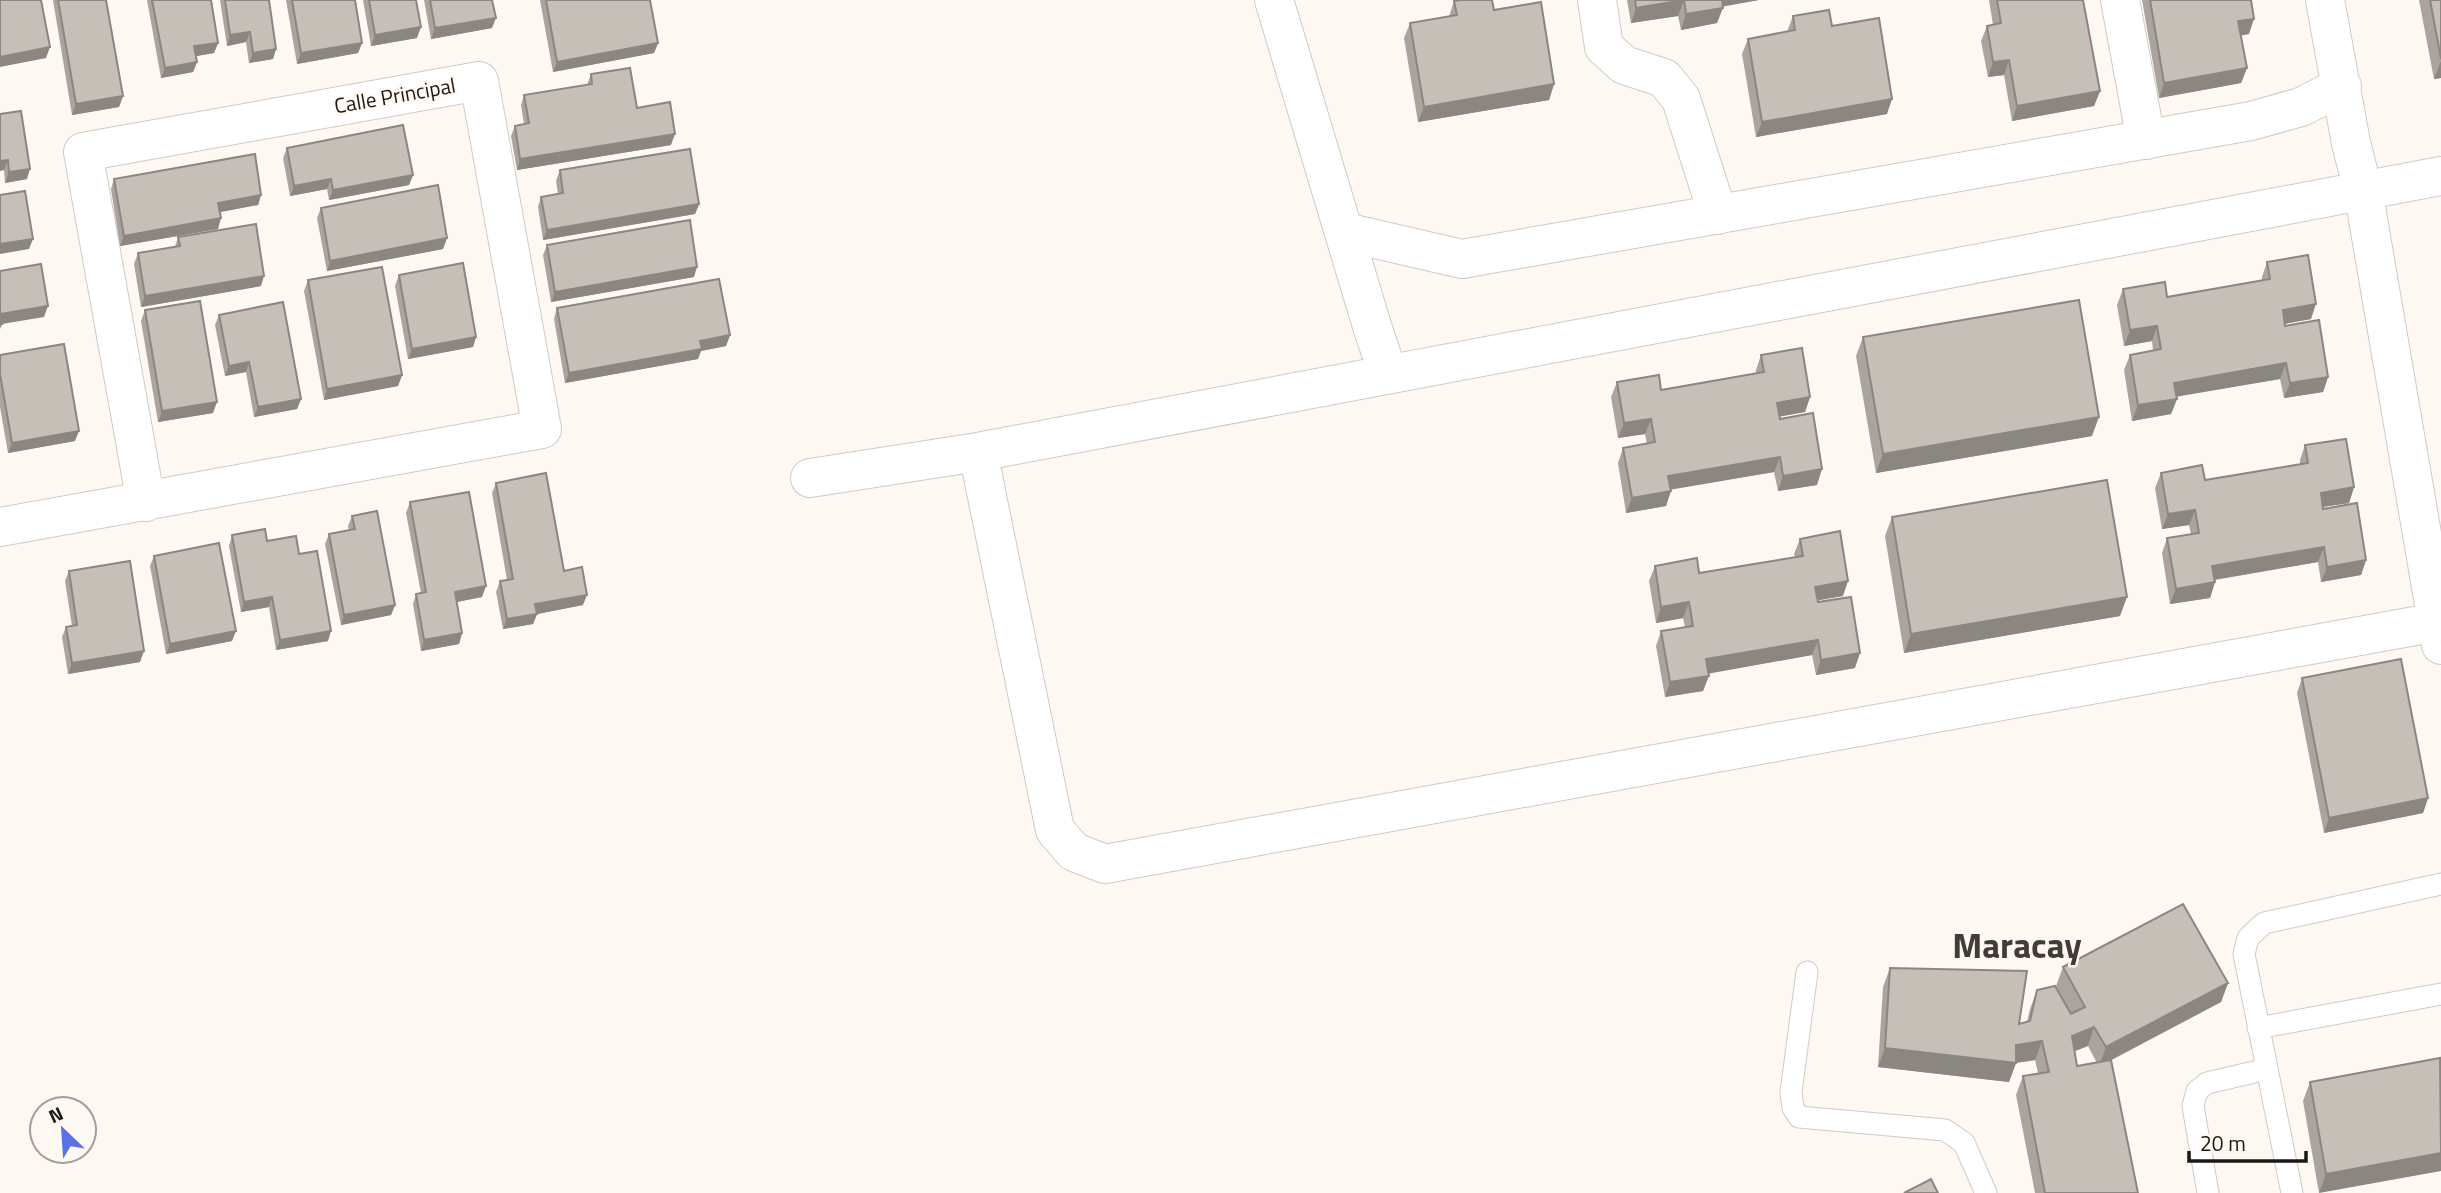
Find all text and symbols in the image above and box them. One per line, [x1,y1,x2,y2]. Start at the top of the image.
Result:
street label: Calle Principal [332,69,458,121]
district label: Maracay [1952,918,2082,972]
north arrow [28,1095,98,1165]
text: N [44,1098,68,1130]
scale bar [2189,1120,2306,1164]
text: 20 m [2200,1127,2246,1159]

